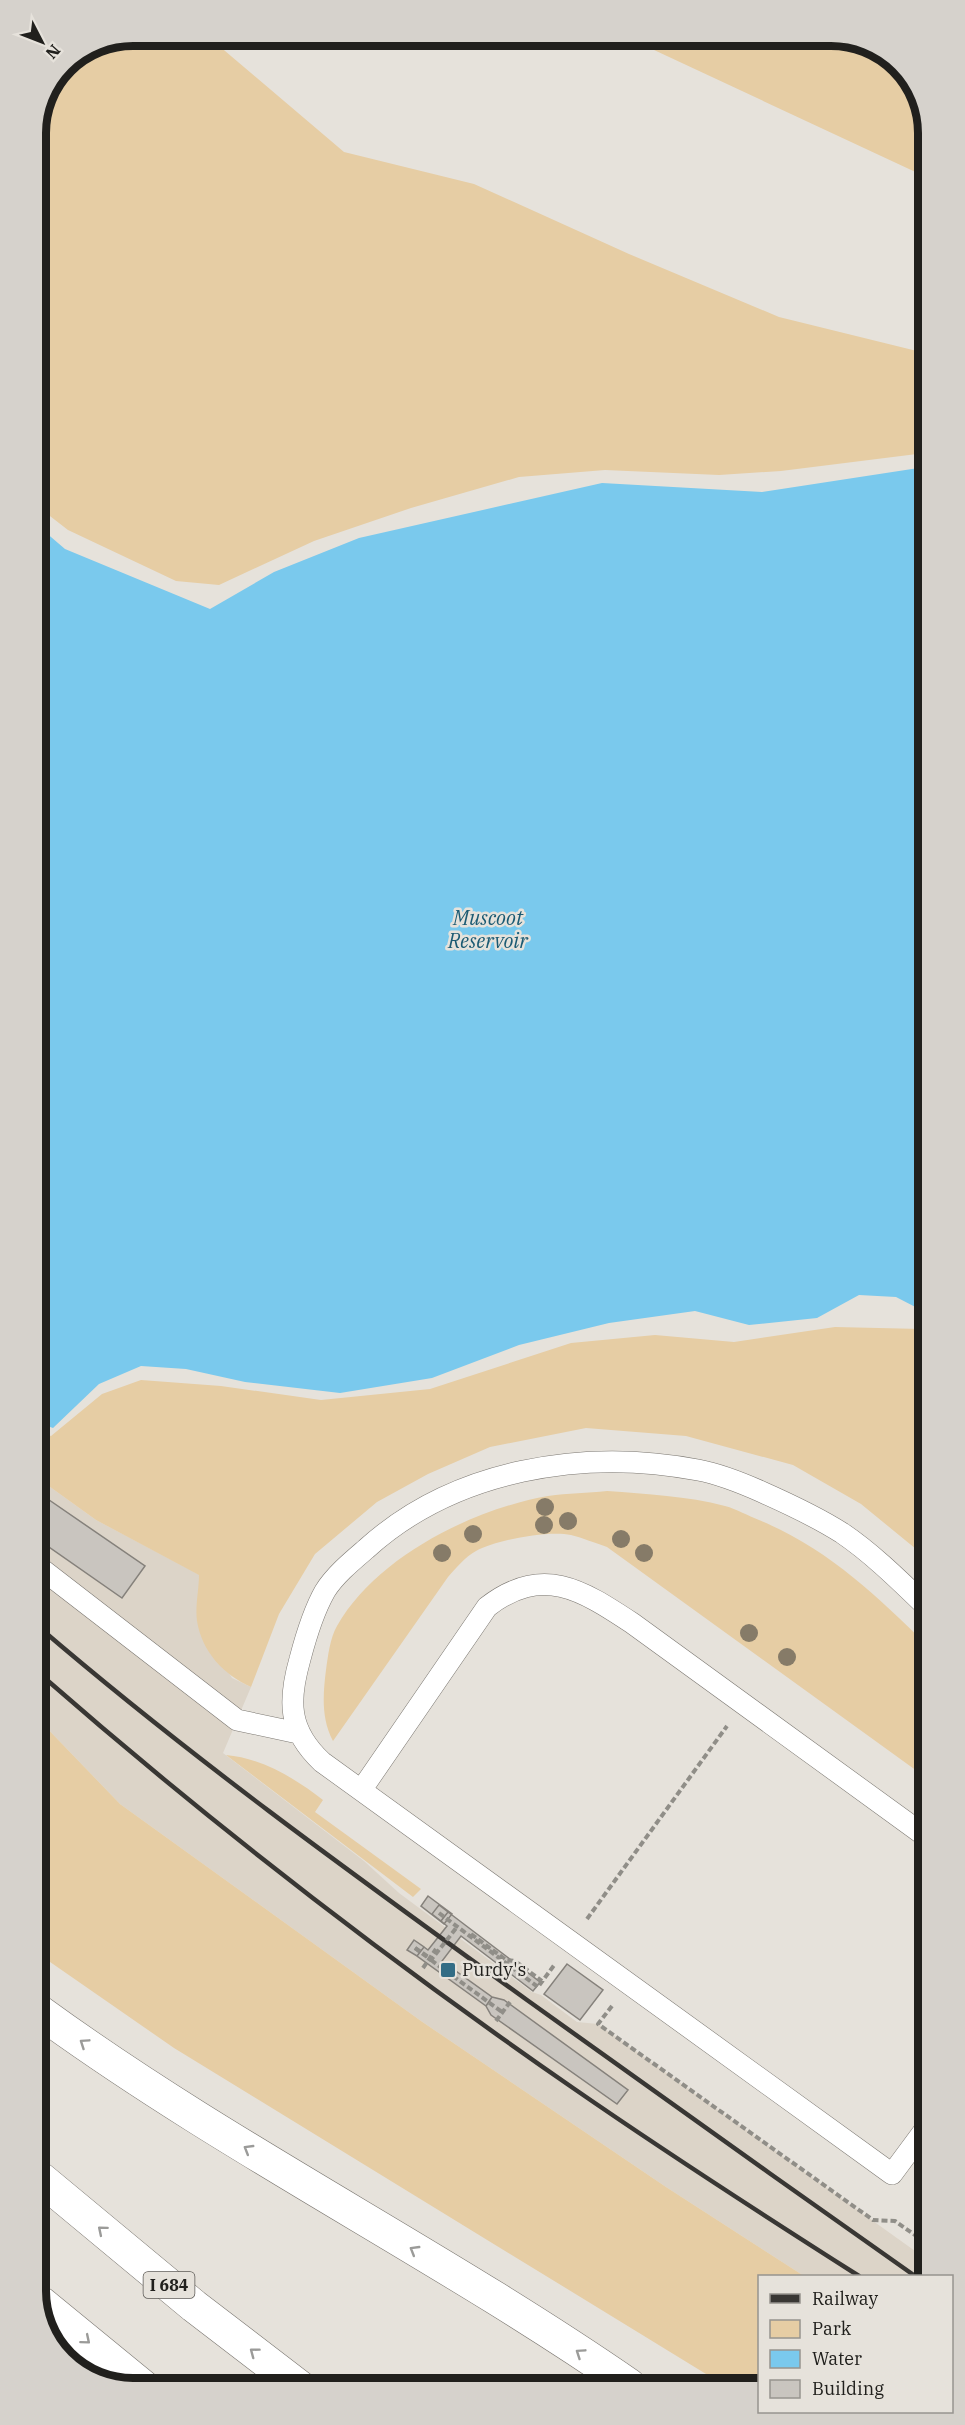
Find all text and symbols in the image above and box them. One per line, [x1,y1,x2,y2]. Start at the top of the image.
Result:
north arrow [12,12,72,72]
text: N [41,41,65,63]
water label: Muscoot Reservoir [447,904,529,954]
place label: Purdy's [462,1958,526,1981]
marker: Purdy's [439,1961,457,1979]
one-way arrow [80,2039,91,2050]
one-way arrow [244,2144,254,2156]
one-way arrow [98,2226,109,2237]
one-way arrow [410,2246,420,2258]
road number: I 684 [144,2272,195,2298]
legend [758,2275,953,2413]
text: Railway [812,2287,878,2310]
text: Park [812,2317,852,2340]
one-way arrow [79,2333,90,2344]
text: Water [812,2347,862,2370]
one-way arrow [250,2348,261,2359]
one-way arrow [576,2349,587,2360]
text: Building [812,2377,884,2400]

